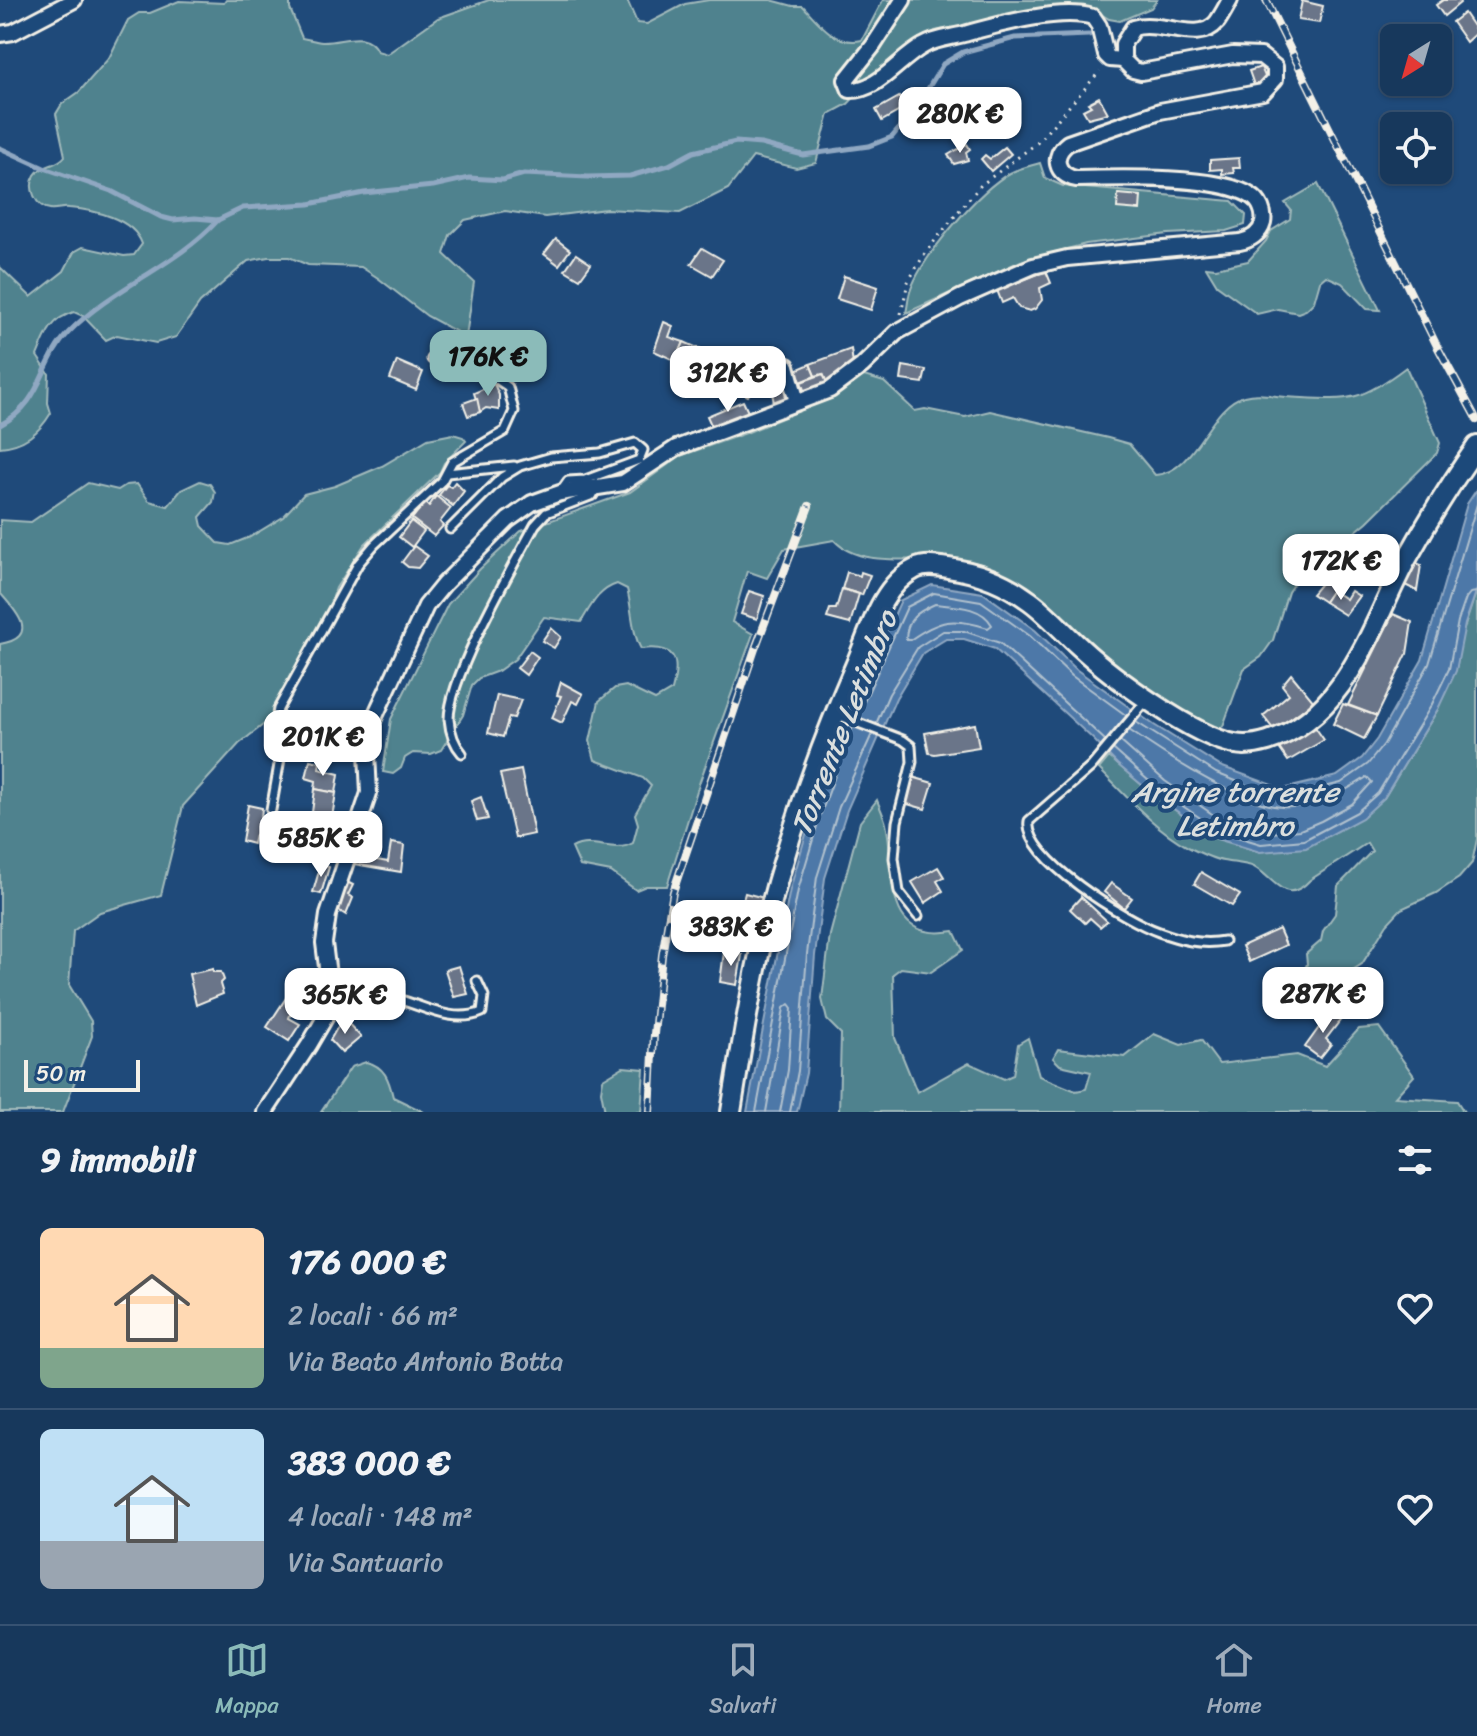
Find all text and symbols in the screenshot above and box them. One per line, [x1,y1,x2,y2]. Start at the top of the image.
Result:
north arrow [1380,24,1452,96]
map controls [1380,24,1452,184]
pin: 280K € [895,87,1025,155]
text: 280K € [917,90,1003,136]
button: locate [1380,112,1452,184]
pin: 176K € [423,330,553,398]
text: 176K € [448,333,528,379]
pin: 312K € [663,346,793,414]
text: 312K € [688,349,768,395]
pin: 172K € [1276,534,1406,602]
text: 172K € [1301,537,1381,583]
water label: Torrente Letimbro [774,600,914,844]
pin: 201K € [258,710,388,778]
text: 201K € [282,713,364,759]
water label: Argine torrente Letimbro [1130,765,1341,853]
pin: 585K € [256,811,386,879]
text: 585K € [277,814,365,860]
pin: 383K € [666,900,796,968]
text: 383K € [689,903,773,949]
pin: 287K € [1258,967,1388,1035]
pin: 365K € [280,968,410,1036]
text: 287K € [1280,970,1366,1016]
text: 365K € [303,971,387,1017]
text: 50 m [36,1054,86,1093]
scale bar [24,1056,140,1092]
text: 9 immobili [40,1130,195,1190]
icon: filters [1393,1138,1437,1182]
text: 176 000 € [288,1232,446,1292]
icon: home [104,1260,200,1356]
icon: heart [1393,1286,1437,1330]
text: 2 locali · 66 m² [288,1292,458,1338]
text: Via Beato Antonio Botta [288,1338,563,1384]
text: 383 000 € [288,1433,451,1493]
icon: home [104,1461,200,1557]
icon: heart [1393,1487,1437,1531]
text: 4 locali · 148 m² [288,1493,473,1539]
text: Via Santuario [288,1539,443,1585]
tab: Mappa [215,1638,279,1725]
tab: Salvati [709,1638,776,1725]
tab: Home [1207,1638,1262,1725]

